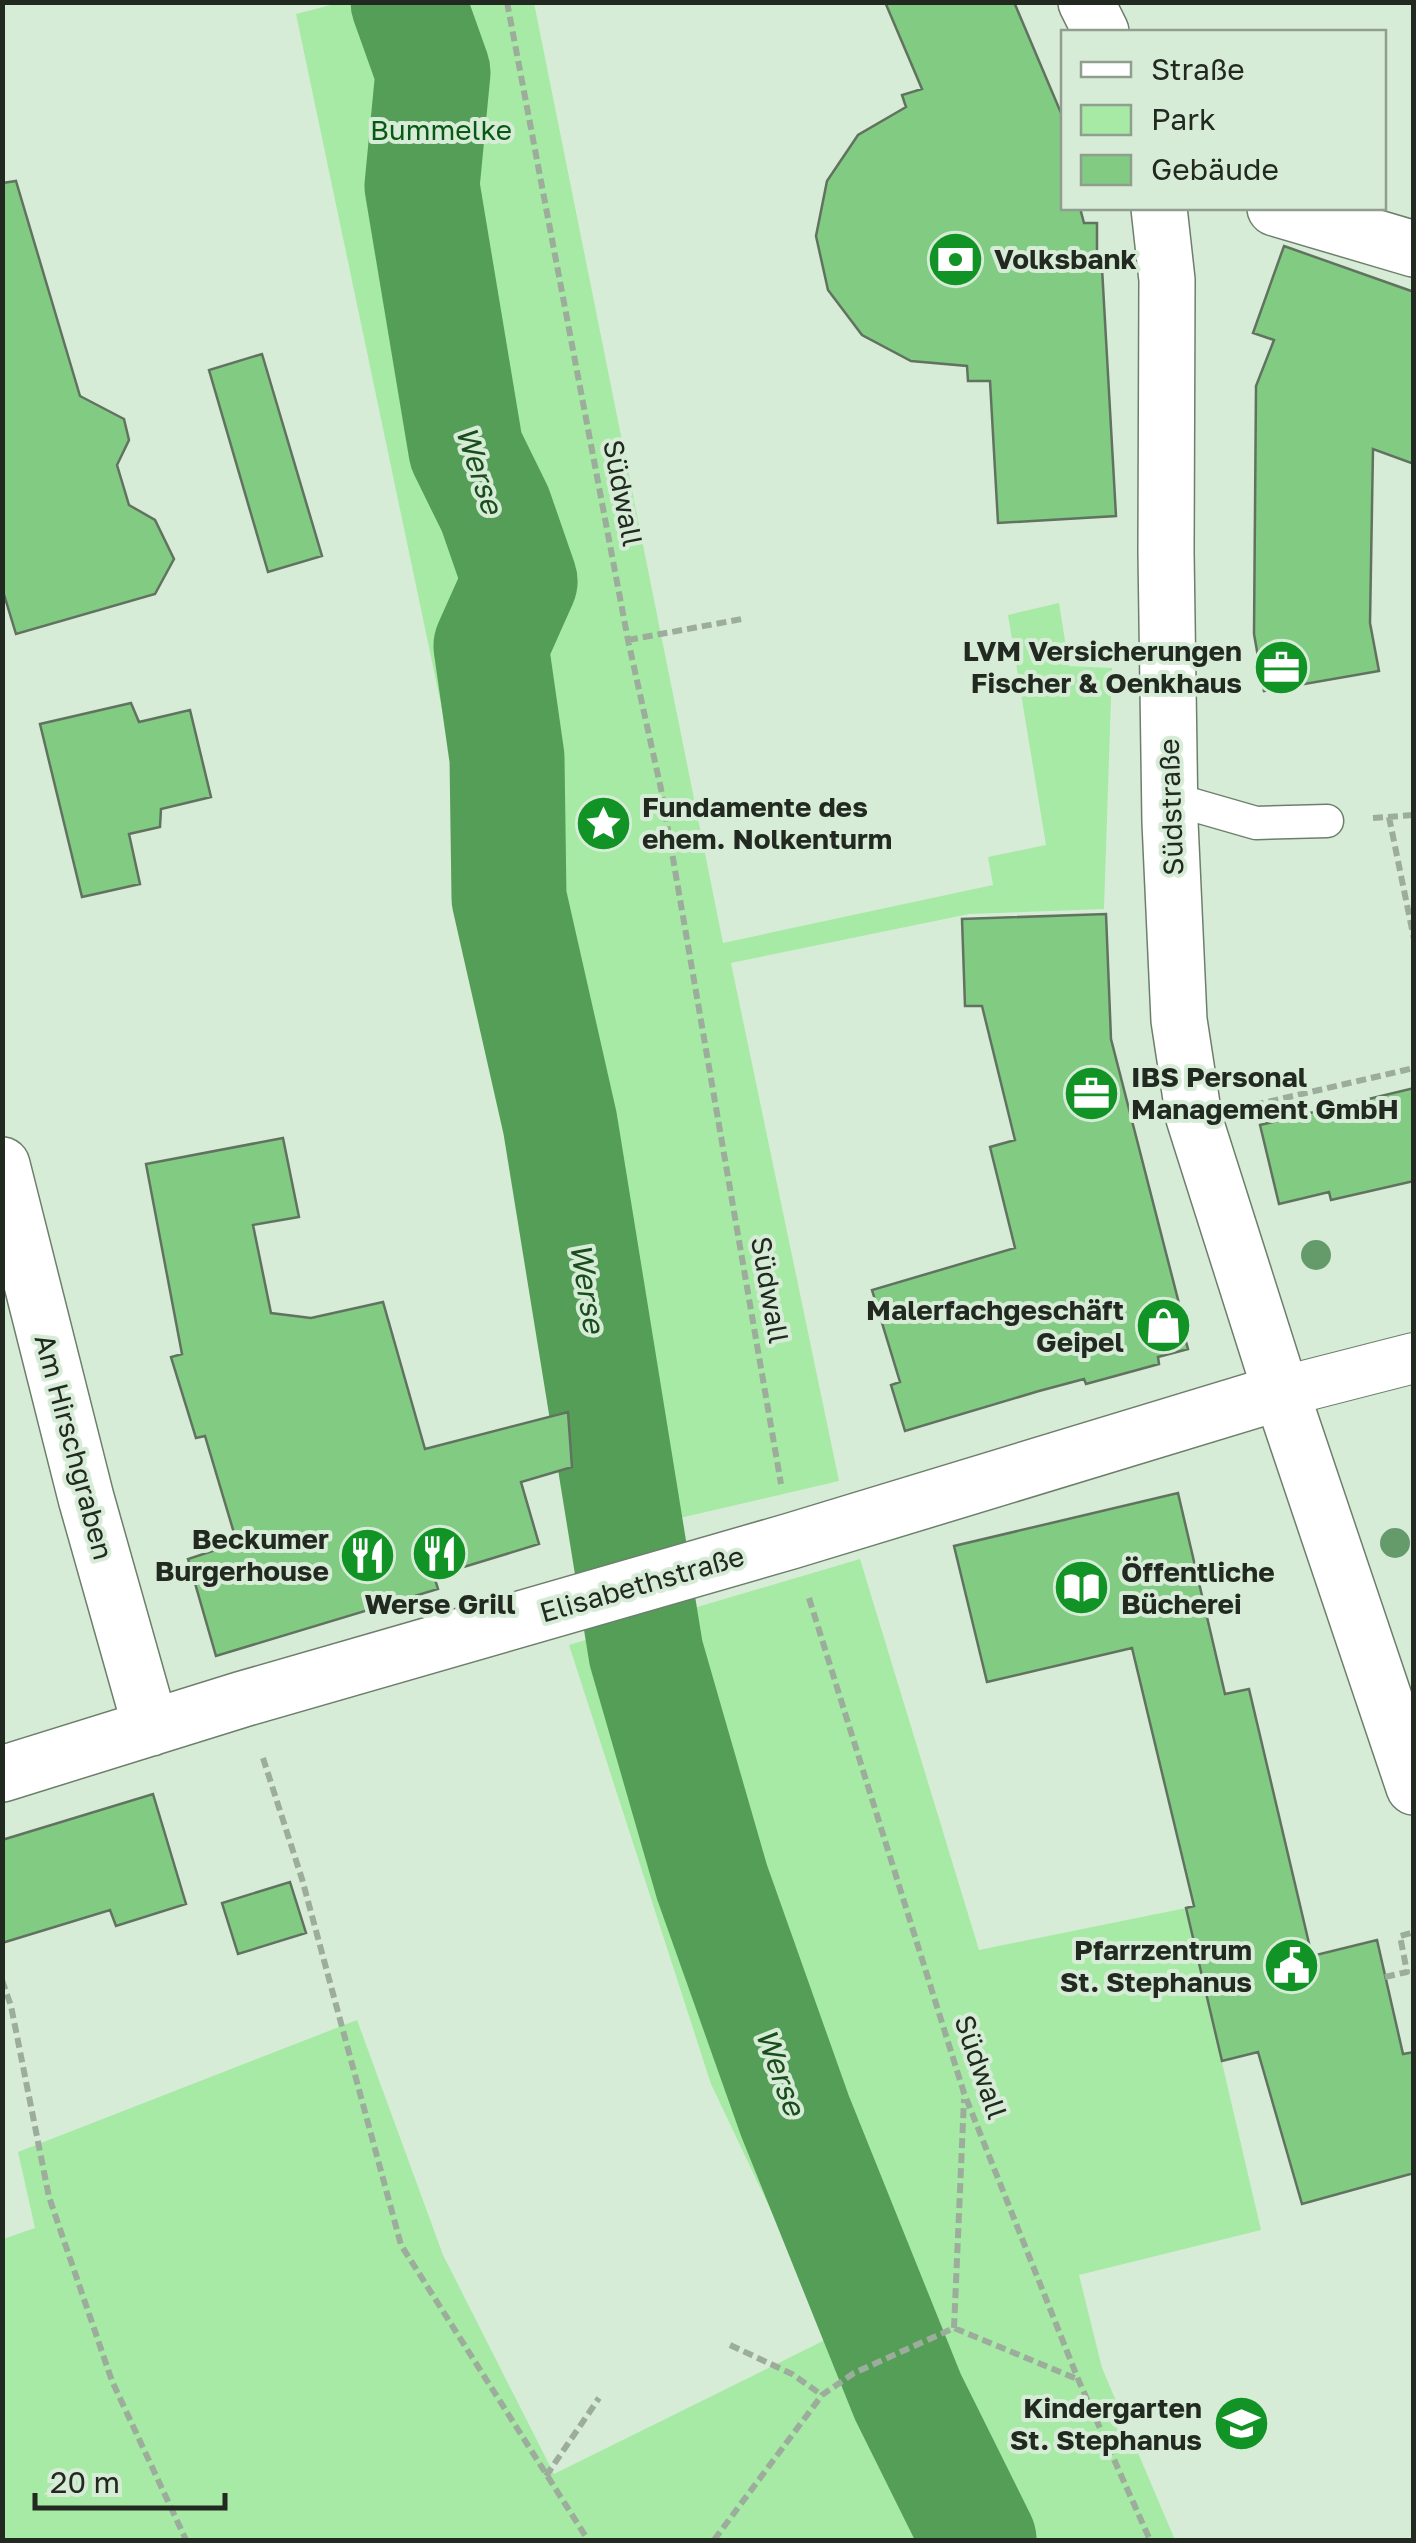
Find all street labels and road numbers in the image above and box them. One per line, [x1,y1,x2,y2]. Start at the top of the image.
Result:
street label: Südwall [597,437,650,549]
street label: Südstraße [1152,738,1189,876]
street label: Südwall [745,1234,796,1346]
street label: Am Hirschgraben [29,1331,120,1563]
street label: Elisabethstraße [536,1539,748,1628]
street label: Südwall [948,2010,1015,2123]

